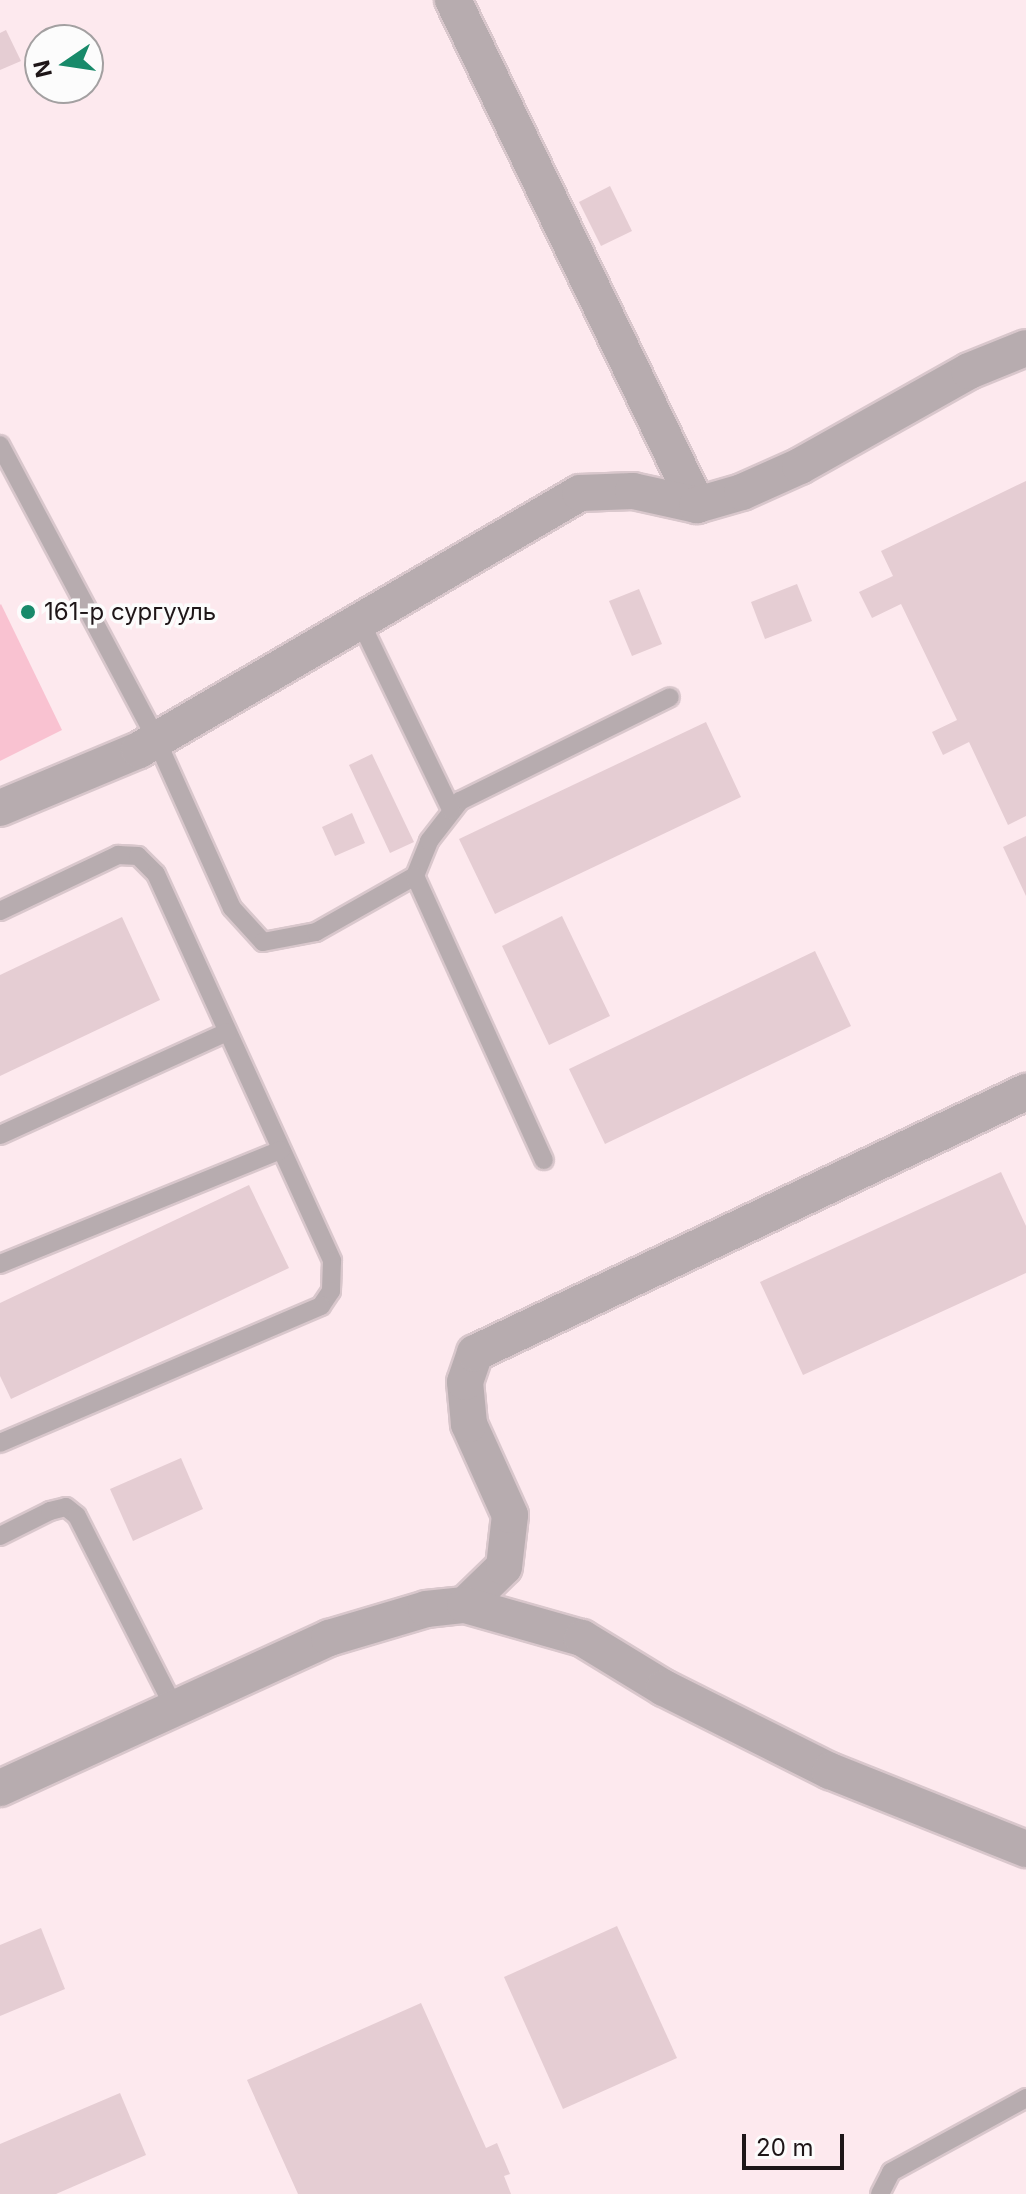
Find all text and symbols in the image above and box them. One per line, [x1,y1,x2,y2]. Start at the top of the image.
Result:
north arrow [24,24,104,104]
text: N [28,58,57,80]
place label: 161-р сургууль [44,598,216,626]
marker: 161-р сургууль [19,603,37,621]
scale bar [746,2118,848,2168]
text: 20 m [756,2133,814,2162]

